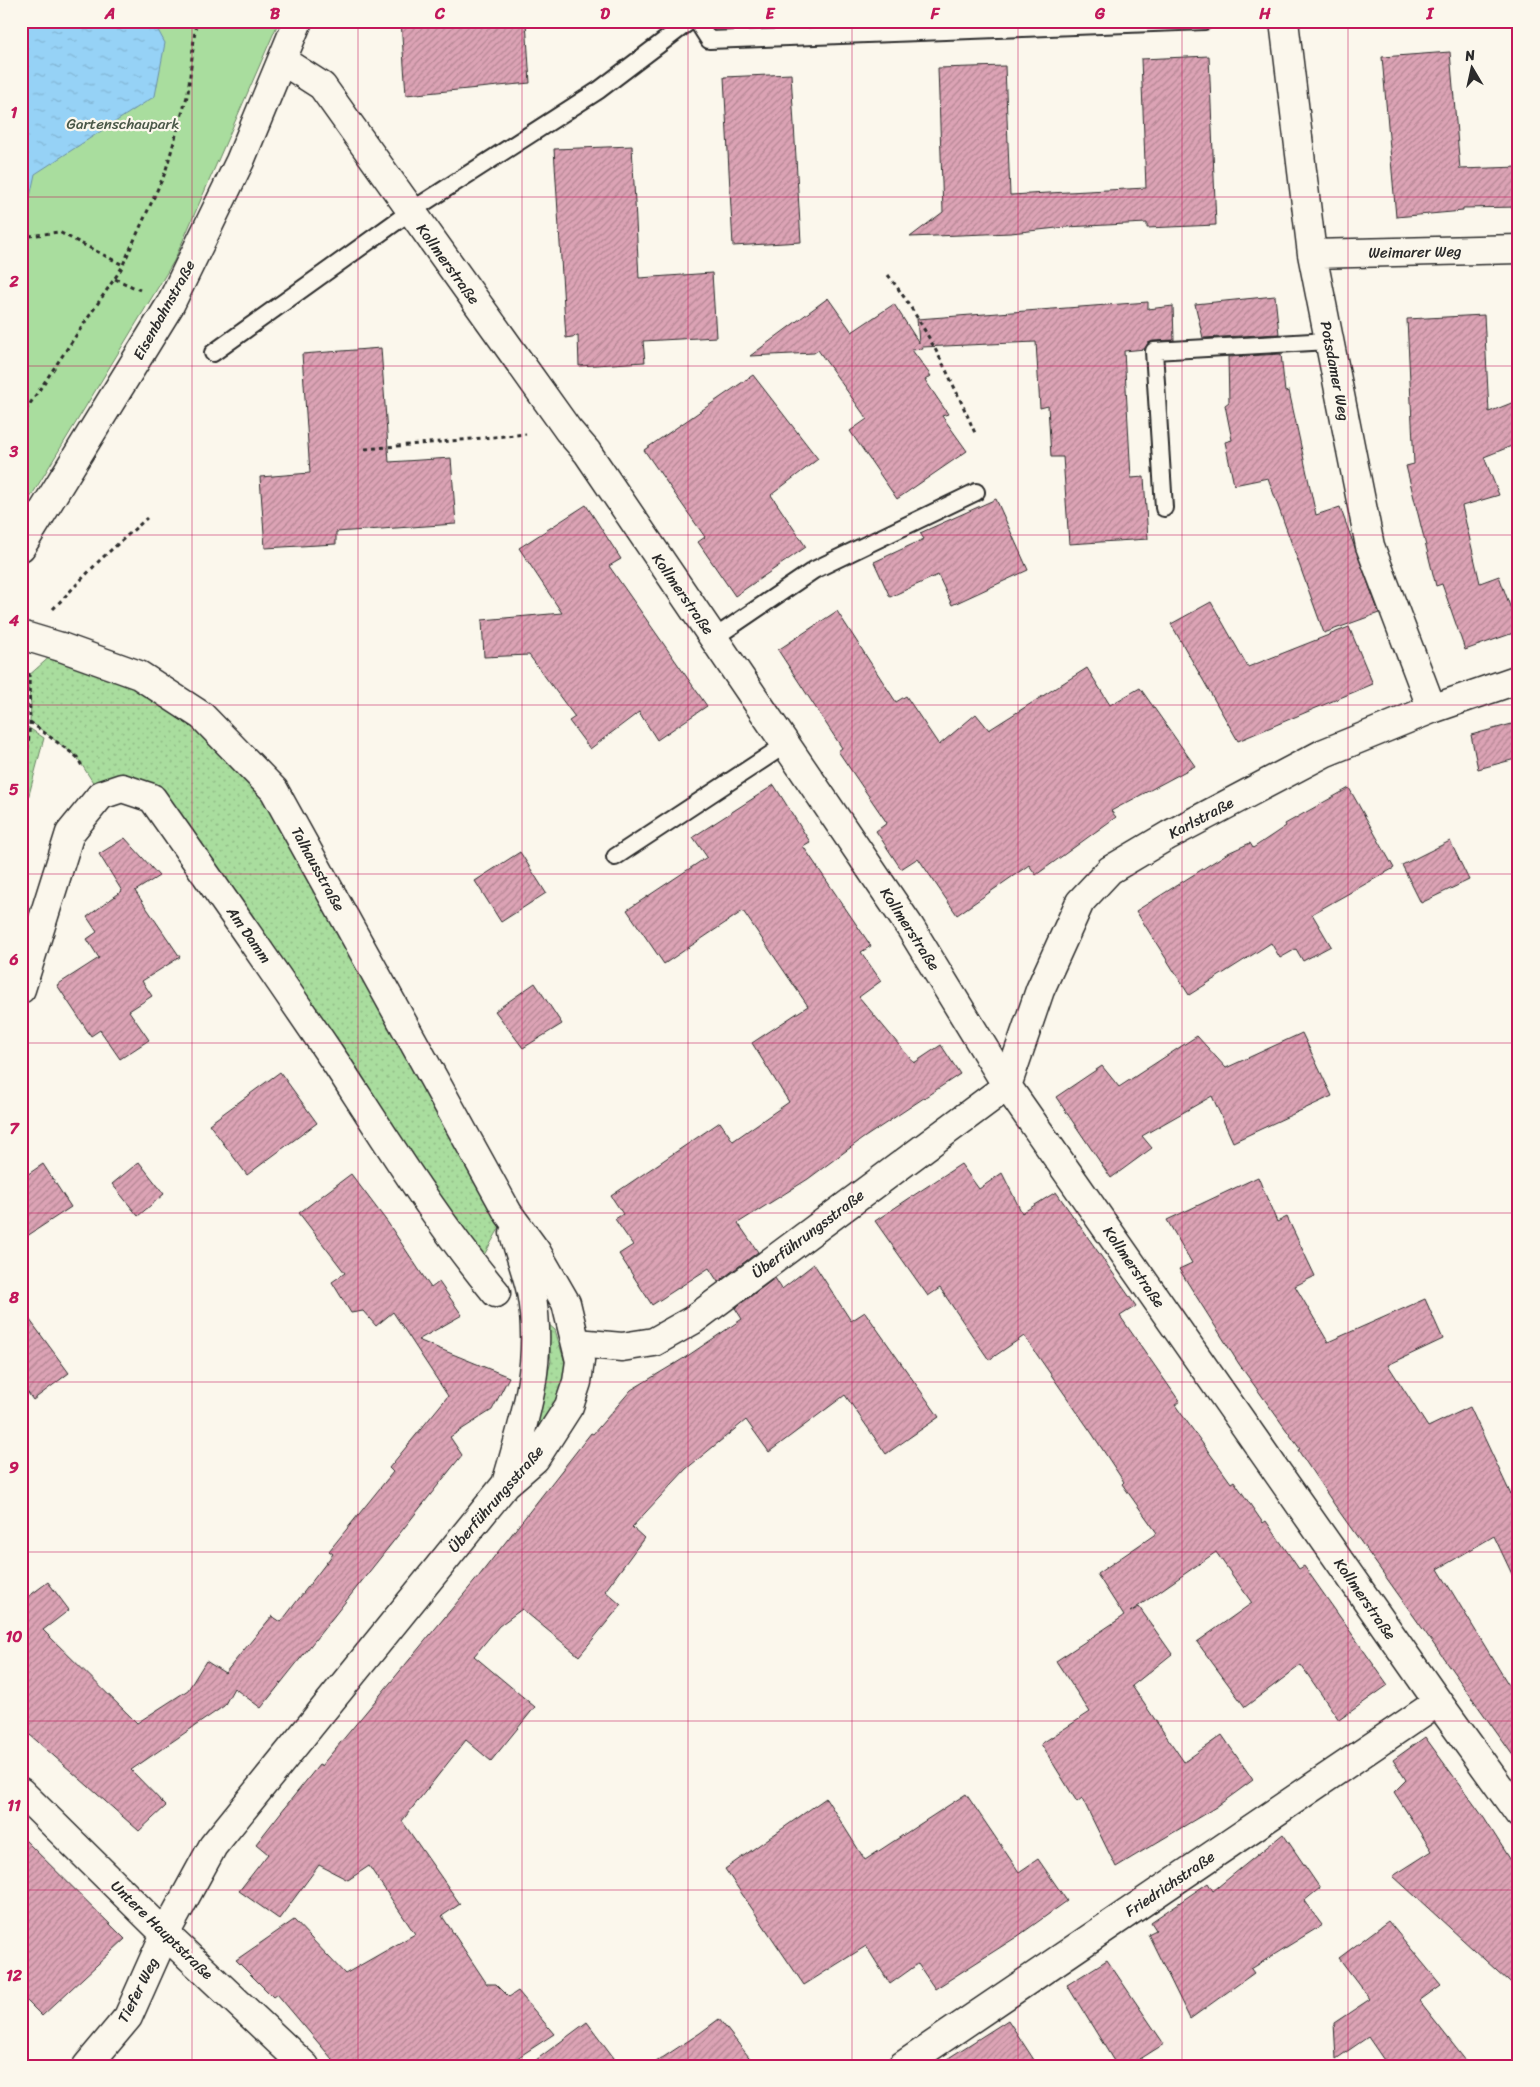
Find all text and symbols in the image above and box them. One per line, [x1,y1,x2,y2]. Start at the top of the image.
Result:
text: A [104,0,115,28]
text: B [270,0,281,28]
text: C [434,0,446,28]
text: D [600,0,610,28]
text: E [766,0,776,28]
text: F [930,0,941,28]
text: G [1094,0,1106,28]
text: H [1258,0,1271,28]
text: I [1426,0,1435,28]
north arrow [1448,42,1498,92]
text: N [1462,43,1477,69]
text: 1 [11,98,18,127]
park label: Gartenschaupark [67,111,179,137]
street label: Kollmerstraße [409,218,487,310]
street label: Weimarer Weg [1368,238,1462,266]
street label: Eisenbahnstraße [126,255,202,365]
text: 2 [8,267,19,296]
street label: Potsdamer Weg [1313,319,1357,423]
text: 3 [9,437,19,466]
street label: Kollmerstraße [645,547,721,641]
text: 4 [8,606,19,635]
text: 5 [9,775,19,804]
street label: Karlstraße [1164,790,1238,846]
street label: Talhausstraße [284,822,352,916]
street label: Kollmerstraße [873,882,947,976]
street label: Am Damm [219,900,278,969]
text: 6 [8,945,19,974]
text: 7 [9,1114,20,1143]
street label: Überführungsstraße [746,1183,870,1285]
street label: Kollmerstraße [1096,1220,1172,1314]
text: 8 [8,1283,19,1312]
street label: Überführungsstraße [442,1439,551,1559]
text: 9 [9,1453,19,1482]
street label: Kollmerstraße [1327,1552,1403,1646]
text: 10 [6,1622,22,1651]
text: 11 [7,1791,21,1820]
street label: Friedrichstraße [1120,1844,1221,1924]
street label: Untere Hauptstraße [105,1874,219,1986]
street label: Tiefer Weg [110,1952,166,2028]
text: 12 [6,1961,23,1990]

